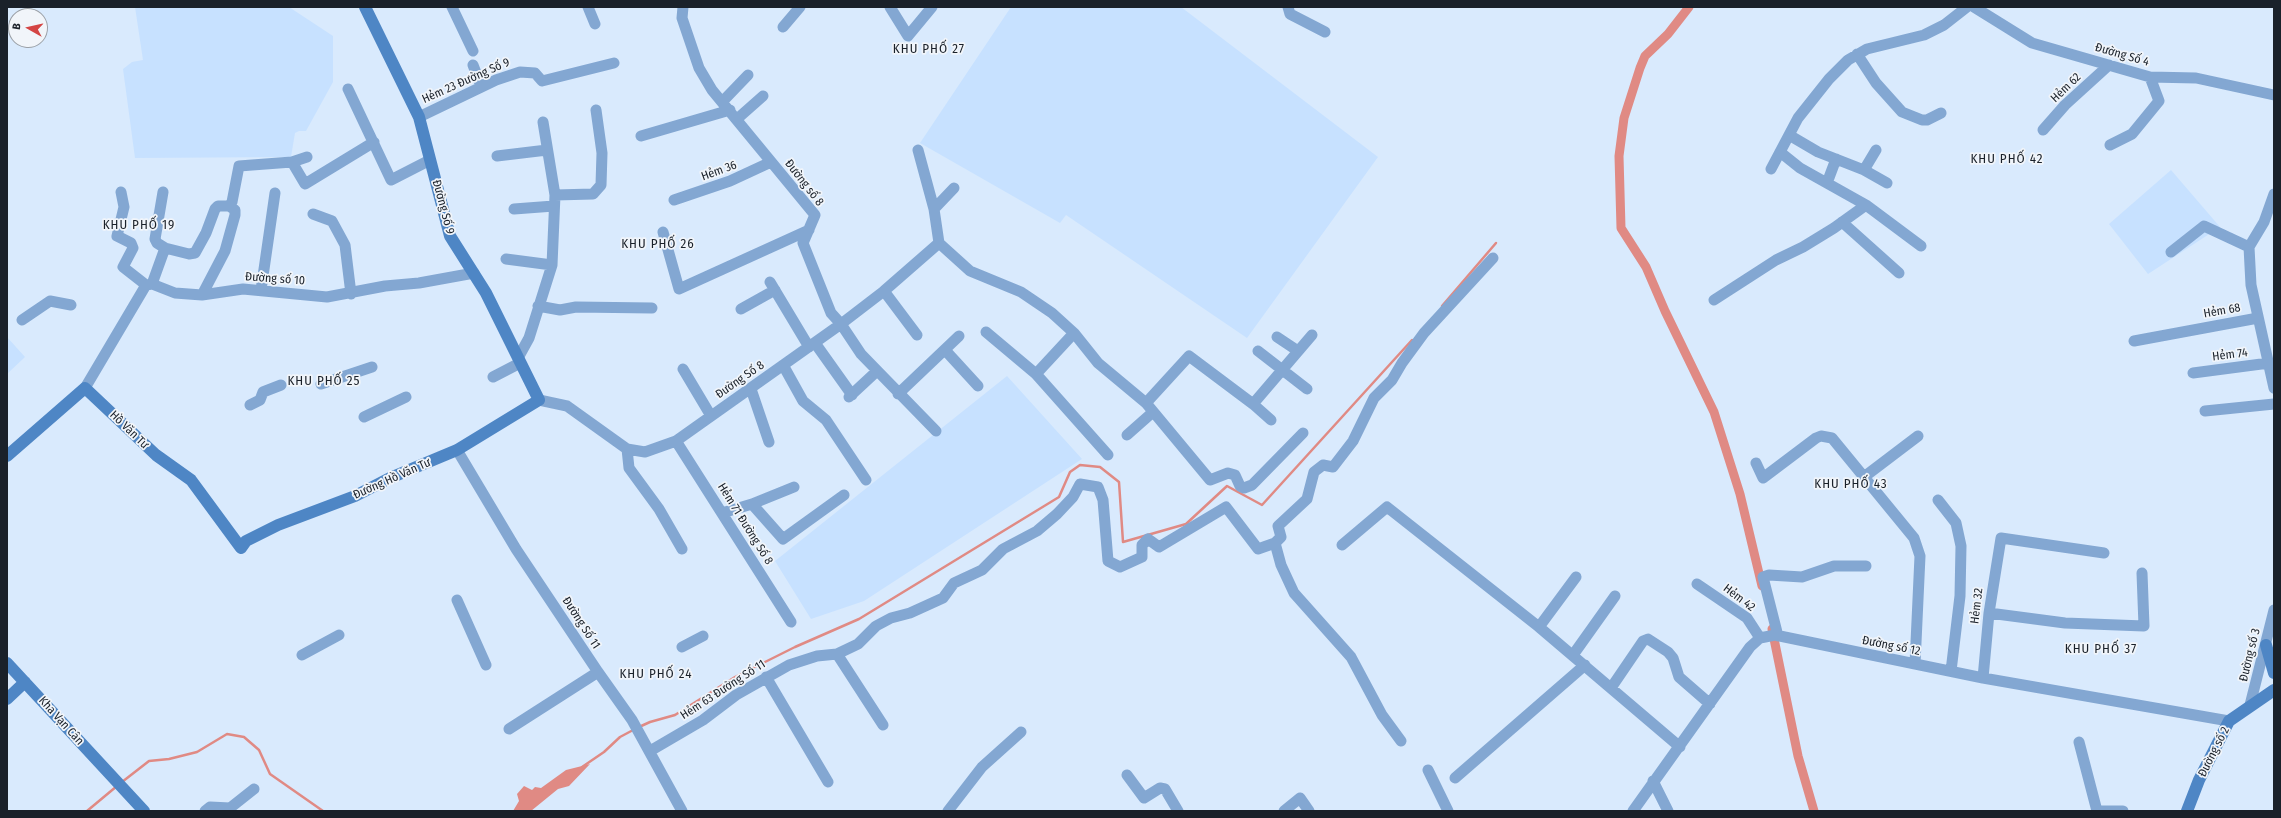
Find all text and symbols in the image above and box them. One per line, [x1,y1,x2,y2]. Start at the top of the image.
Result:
north arrow [8,8,48,48]
text: B [10,22,23,30]
street label: Đường Số 4 [2093,40,2151,70]
district label: KHU PHỐ 27 [893,41,965,57]
street label: Hẻm 23 Đường Số 9 [420,55,512,107]
street label: Hẻm 62 [2048,70,2084,106]
district label: KHU PHỐ 42 [1970,151,2044,167]
street label: Đường số 8 [781,157,827,209]
street label: Hẻm 36 [699,158,739,184]
street label: Đường Số 9 [429,178,457,236]
district label: KHU PHỐ 19 [103,217,175,233]
district label: KHU PHỐ 26 [621,236,695,252]
street label: Đường số 10 [245,270,305,288]
street label: Hẻm 68 [2202,301,2242,321]
street label: Hẻm 74 [2211,346,2249,364]
street label: Đường Số 8 [713,358,767,402]
district label: KHU PHỐ 25 [287,373,361,389]
street label: Hồ Văn Tư [106,408,152,452]
street label: Đường Hồ Văn Tư [351,455,433,503]
district label: KHU PHỐ 43 [1814,476,1888,492]
street label: Hẻm 71 Đường Số 8 [714,481,776,567]
street label: Hẻm 42 [1720,581,1758,615]
street label: Hẻm 32 [1968,587,1986,625]
street label: Đường Số 11 [559,594,603,652]
street label: Đường số 3 [2236,627,2264,683]
street label: Đường số 12 [1861,633,1921,659]
district label: KHU PHỐ 37 [2065,641,2137,657]
street label: Hẻm 63 Đường Số 11 [678,657,768,723]
district label: KHU PHỐ 24 [619,666,693,682]
street label: Kha Vạn Cân [36,694,86,748]
street label: Đường số 2 [2195,725,2233,779]

